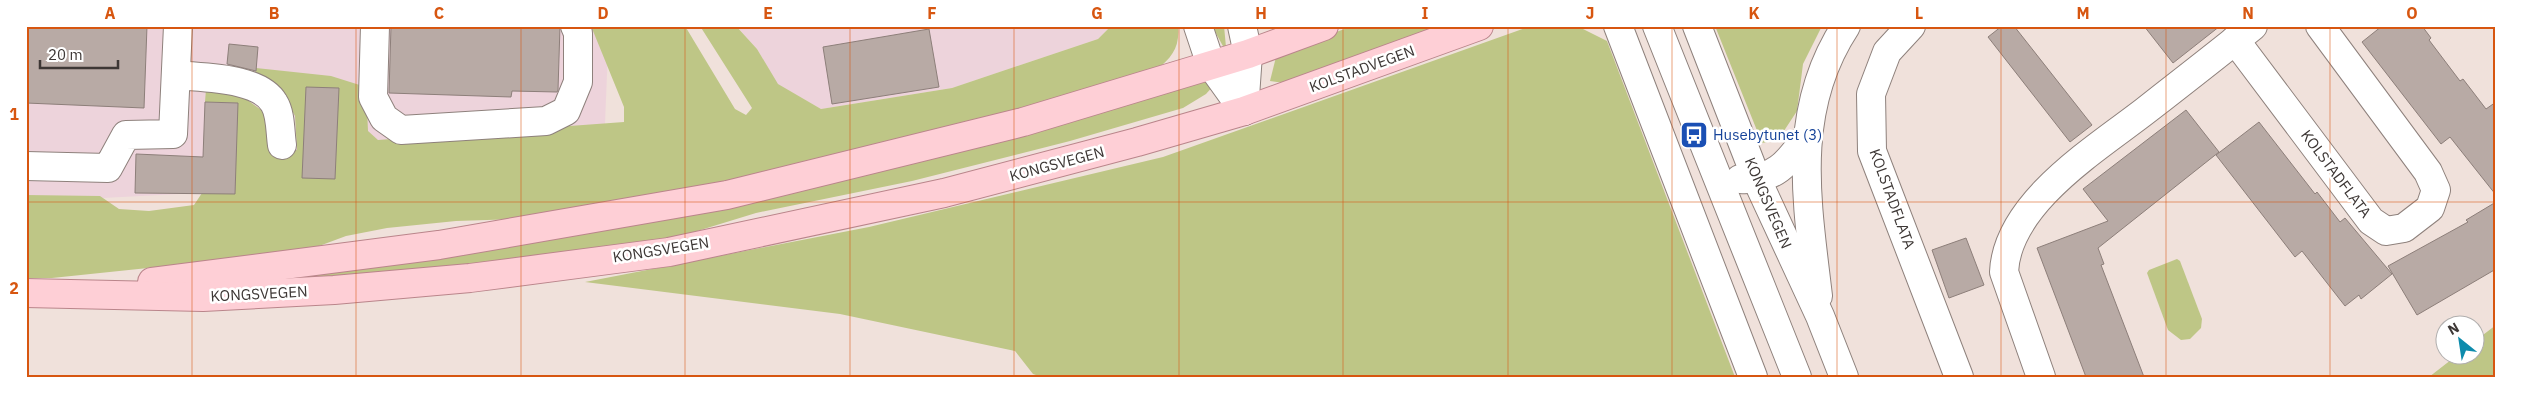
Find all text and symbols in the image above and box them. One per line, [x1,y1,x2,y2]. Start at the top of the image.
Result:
text: A [105,3,116,23]
text: B [269,3,280,23]
text: C [434,3,444,23]
text: D [597,3,609,23]
text: E [763,3,773,23]
text: F [927,3,937,23]
text: G [1091,3,1103,23]
text: H [1255,3,1267,23]
text: I [1422,3,1429,23]
text: J [1586,3,1594,23]
text: K [1748,3,1760,23]
text: L [1915,3,1923,23]
text: M [2076,3,2090,23]
text: N [2242,3,2254,23]
text: O [2406,3,2418,23]
scale bar [40,38,118,70]
street label: KOLSTADVEGEN [1307,41,1417,96]
text: 20 m [48,45,83,64]
text: 1 [9,104,19,124]
bus stop icon: Husebytunet (3) [1679,120,1709,150]
place label: Husebytunet (3) [1713,125,1822,144]
street label: KOLSTADFLATA [2297,126,2376,222]
street label: KONGSVEGEN [1007,142,1106,185]
street label: KOLSTADFLATA [1866,146,1920,252]
street label: KONGSVEGEN [1741,154,1796,251]
street label: KONGSVEGEN [611,233,710,266]
text: 2 [9,278,19,298]
street label: KONGSVEGEN [210,281,308,306]
north arrow [2434,316,2484,366]
text: N [2445,318,2462,339]

